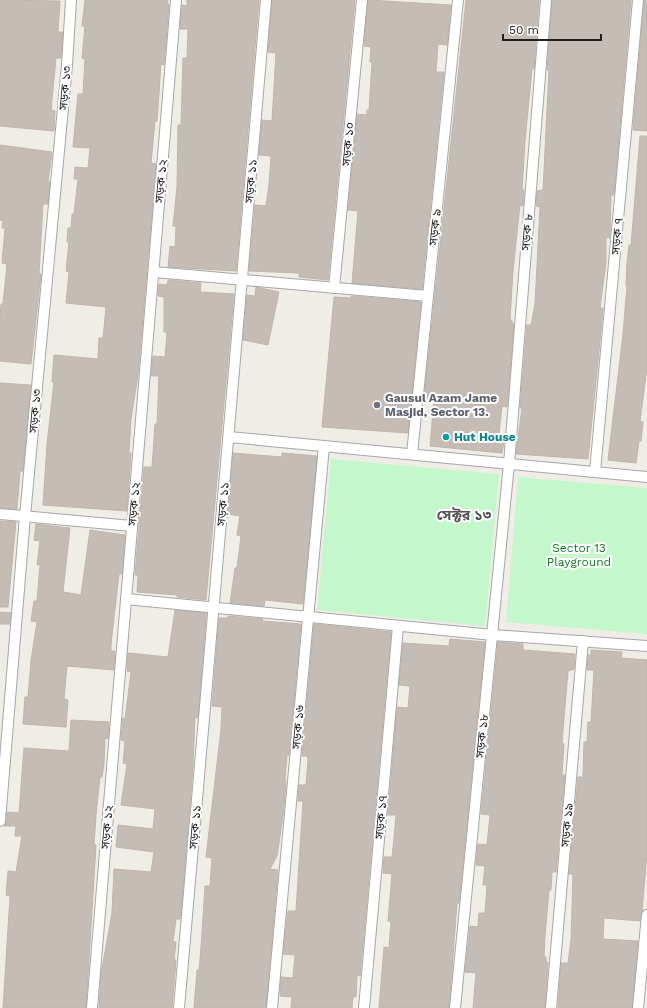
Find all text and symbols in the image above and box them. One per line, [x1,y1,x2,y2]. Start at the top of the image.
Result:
scale bar [503,16,601,42]
text: 50 m [509,23,539,37]
street label: সড়ক ১৩ [56,65,74,112]
street label: সড়ক ১০ [339,121,357,168]
street label: সড়ক ১২ [152,158,170,205]
street label: সড়ক ১১ [242,158,260,205]
street label: সড়ক ৯ [426,208,444,247]
street label: সড়ক ৮ [518,213,536,252]
street label: সড়ক ৭ [608,217,626,256]
street label: সড়ক ১৩ [26,388,44,435]
place label: Gausul Azam Jame Masjid, Sector 13. [385,391,497,419]
marker: Gausul Azam Jame Masjid, Sector 13. [372,400,382,410]
place label: Hut House [454,430,516,444]
marker: Hut House [441,432,451,442]
street label: সড়ক ১২ [125,481,143,528]
street label: সড়ক ১১ [214,481,232,528]
district label: সেক্টর ১৩ [437,507,492,523]
park label: Sector 13 Playground [547,541,611,569]
street label: সড়ক ১৬ [289,704,307,751]
street label: সড়ক ১৮ [473,713,491,760]
street label: সড়ক ১৭ [372,794,390,841]
street label: সড়ক ১৯ [558,802,576,849]
street label: সড়ক ১২ [98,804,116,851]
street label: সড়ক ১১ [186,804,204,851]

